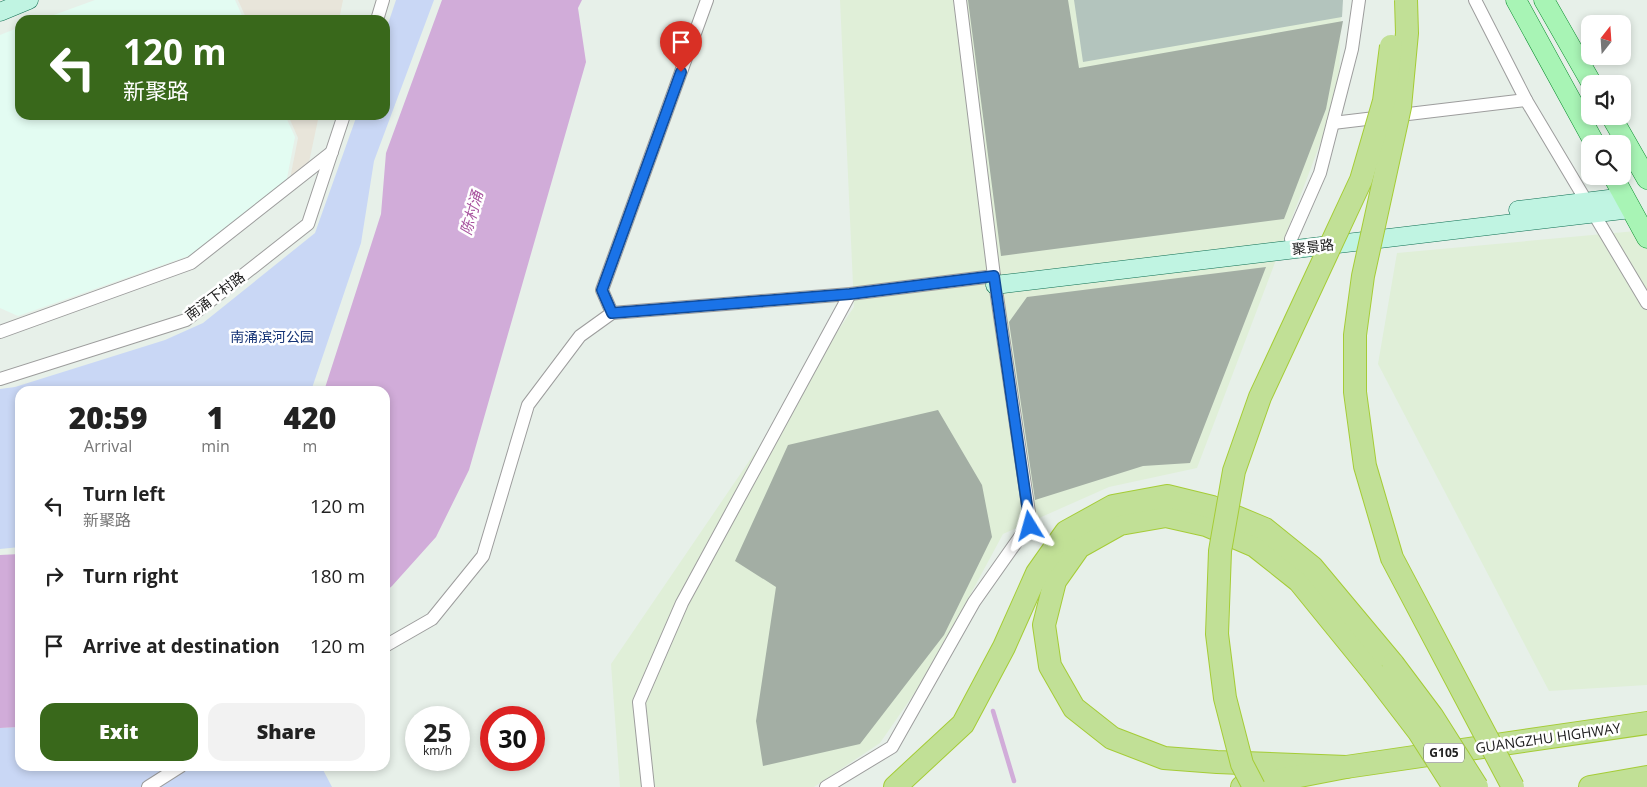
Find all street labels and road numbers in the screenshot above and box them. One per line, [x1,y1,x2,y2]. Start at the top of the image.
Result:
street label: 聚景路 [1291,235,1335,258]
street label: 南涌下村路 [181,267,248,324]
street label: GUANGZHU HIGHWAY [1474,718,1622,757]
road number: G105 [1424,744,1464,762]

